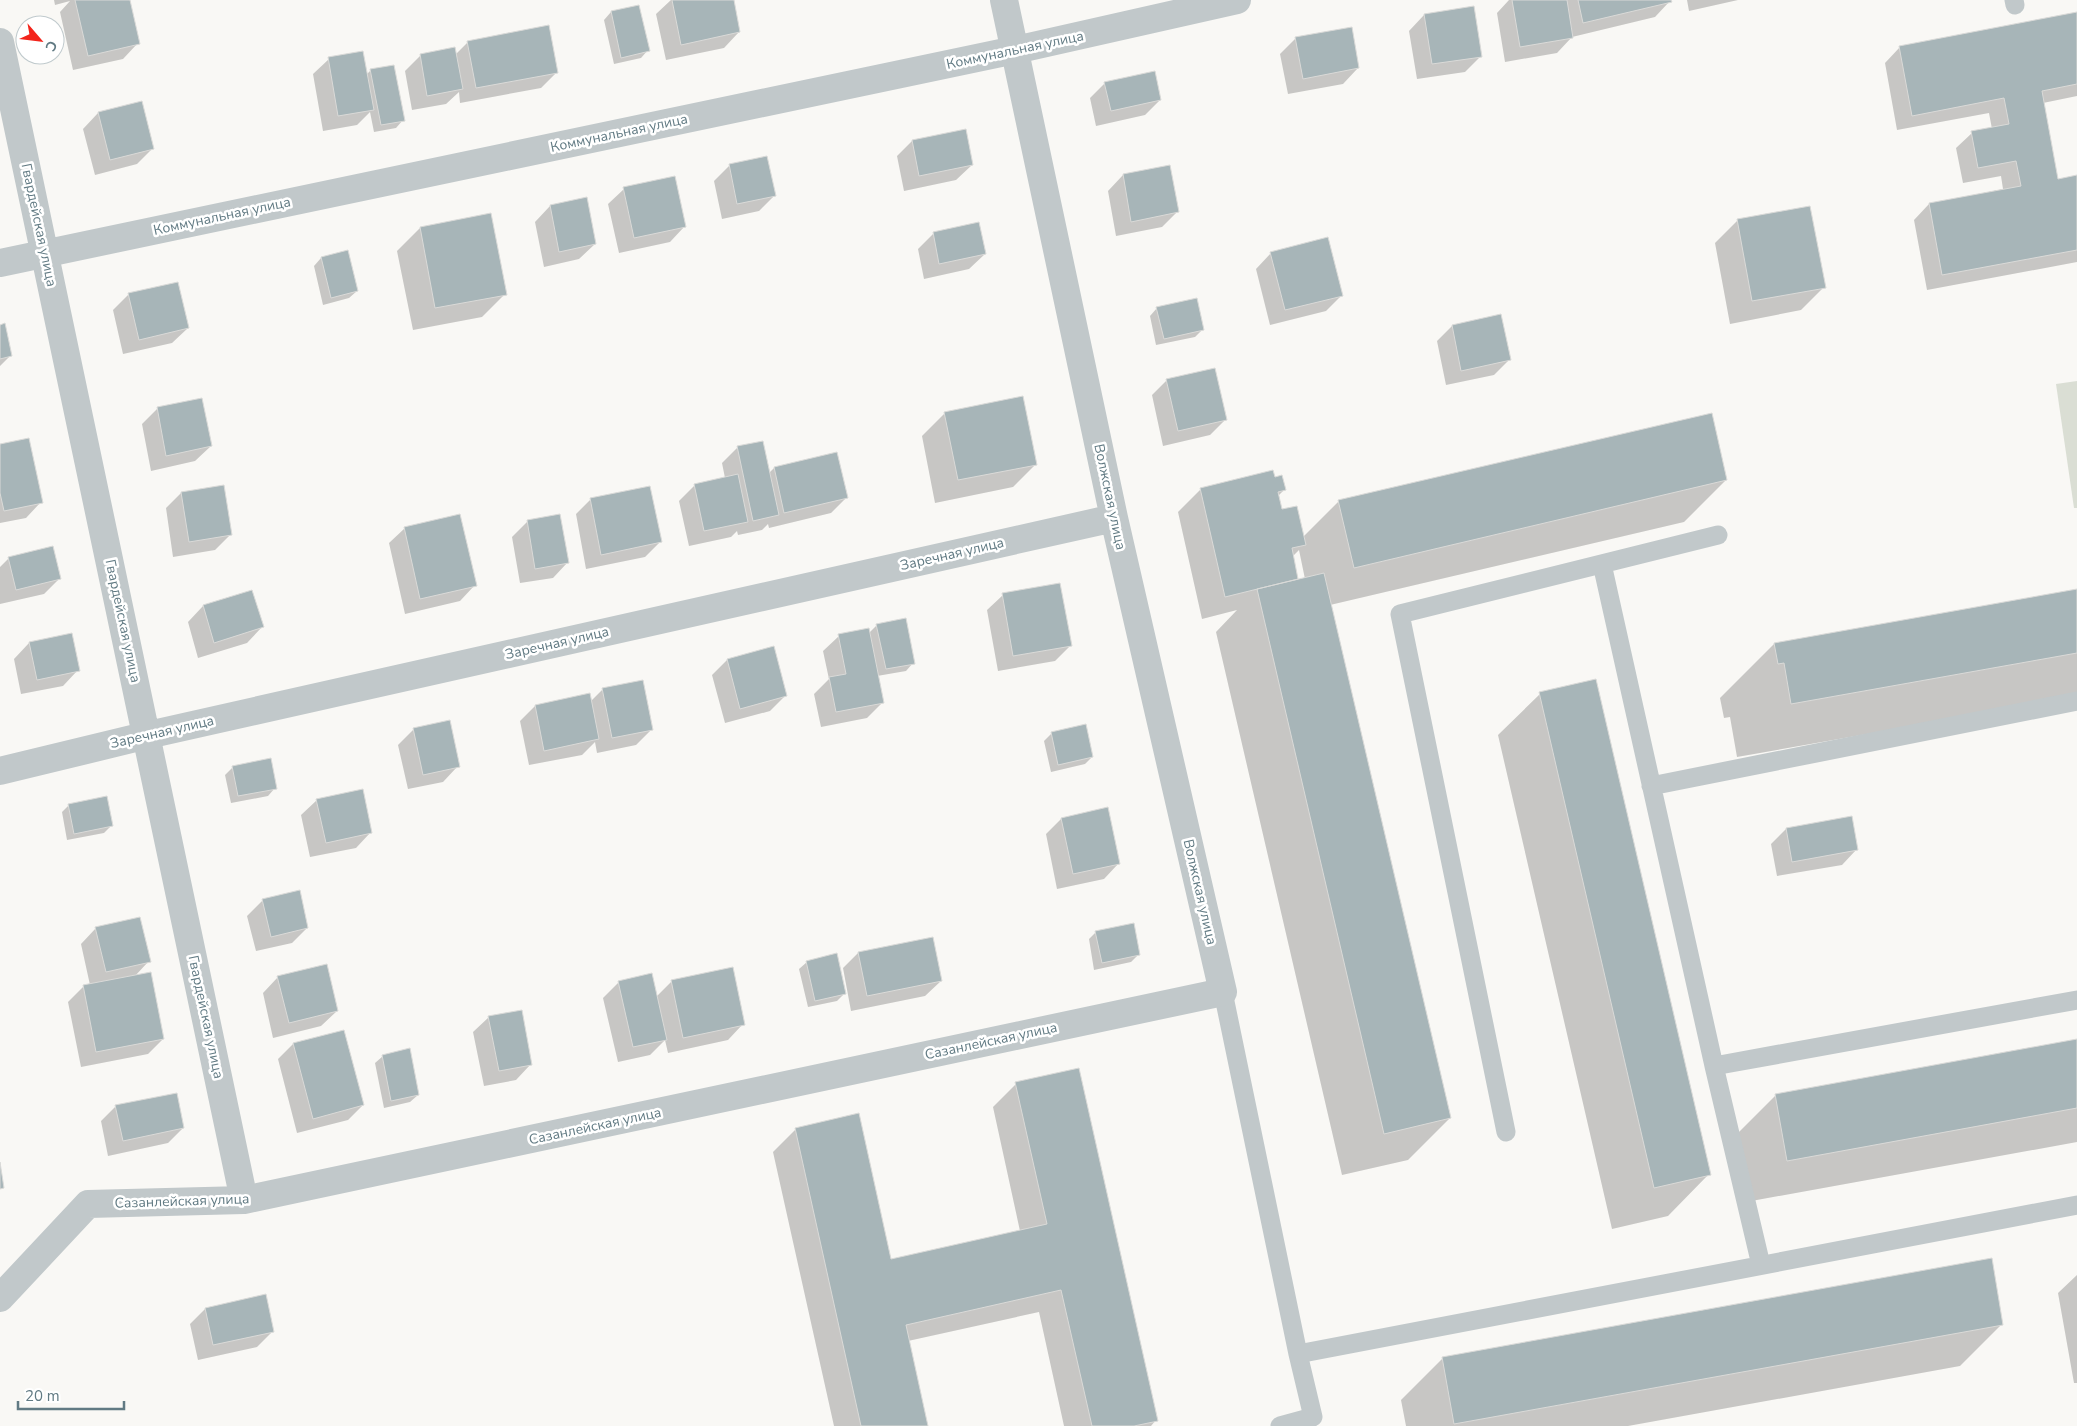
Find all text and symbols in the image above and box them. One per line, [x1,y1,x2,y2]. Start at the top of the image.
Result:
north arrow [15,15,65,65]
street label: Коммунальная улица [945,26,1085,74]
text: С [40,37,62,55]
street label: Коммунальная улица [549,109,689,157]
street label: Гвардейская улица [17,162,61,288]
street label: Коммунальная улица [152,192,292,240]
street label: Волжская улица [1089,442,1131,552]
street label: Заречная улица [898,533,1006,575]
street label: Гвардейская улица [101,558,145,684]
street label: Заречная улица [503,622,611,664]
street label: Заречная улица [108,711,216,753]
street label: Волжская улица [1179,837,1221,947]
street label: Гвардейская улица [184,954,228,1080]
street label: Сазанлейская улица [923,1018,1059,1064]
street label: Сазанлейская улица [527,1103,663,1149]
street label: Сазанлейская улица [114,1189,250,1213]
scale bar [18,1378,124,1410]
text: 20 m [25,1386,60,1406]

